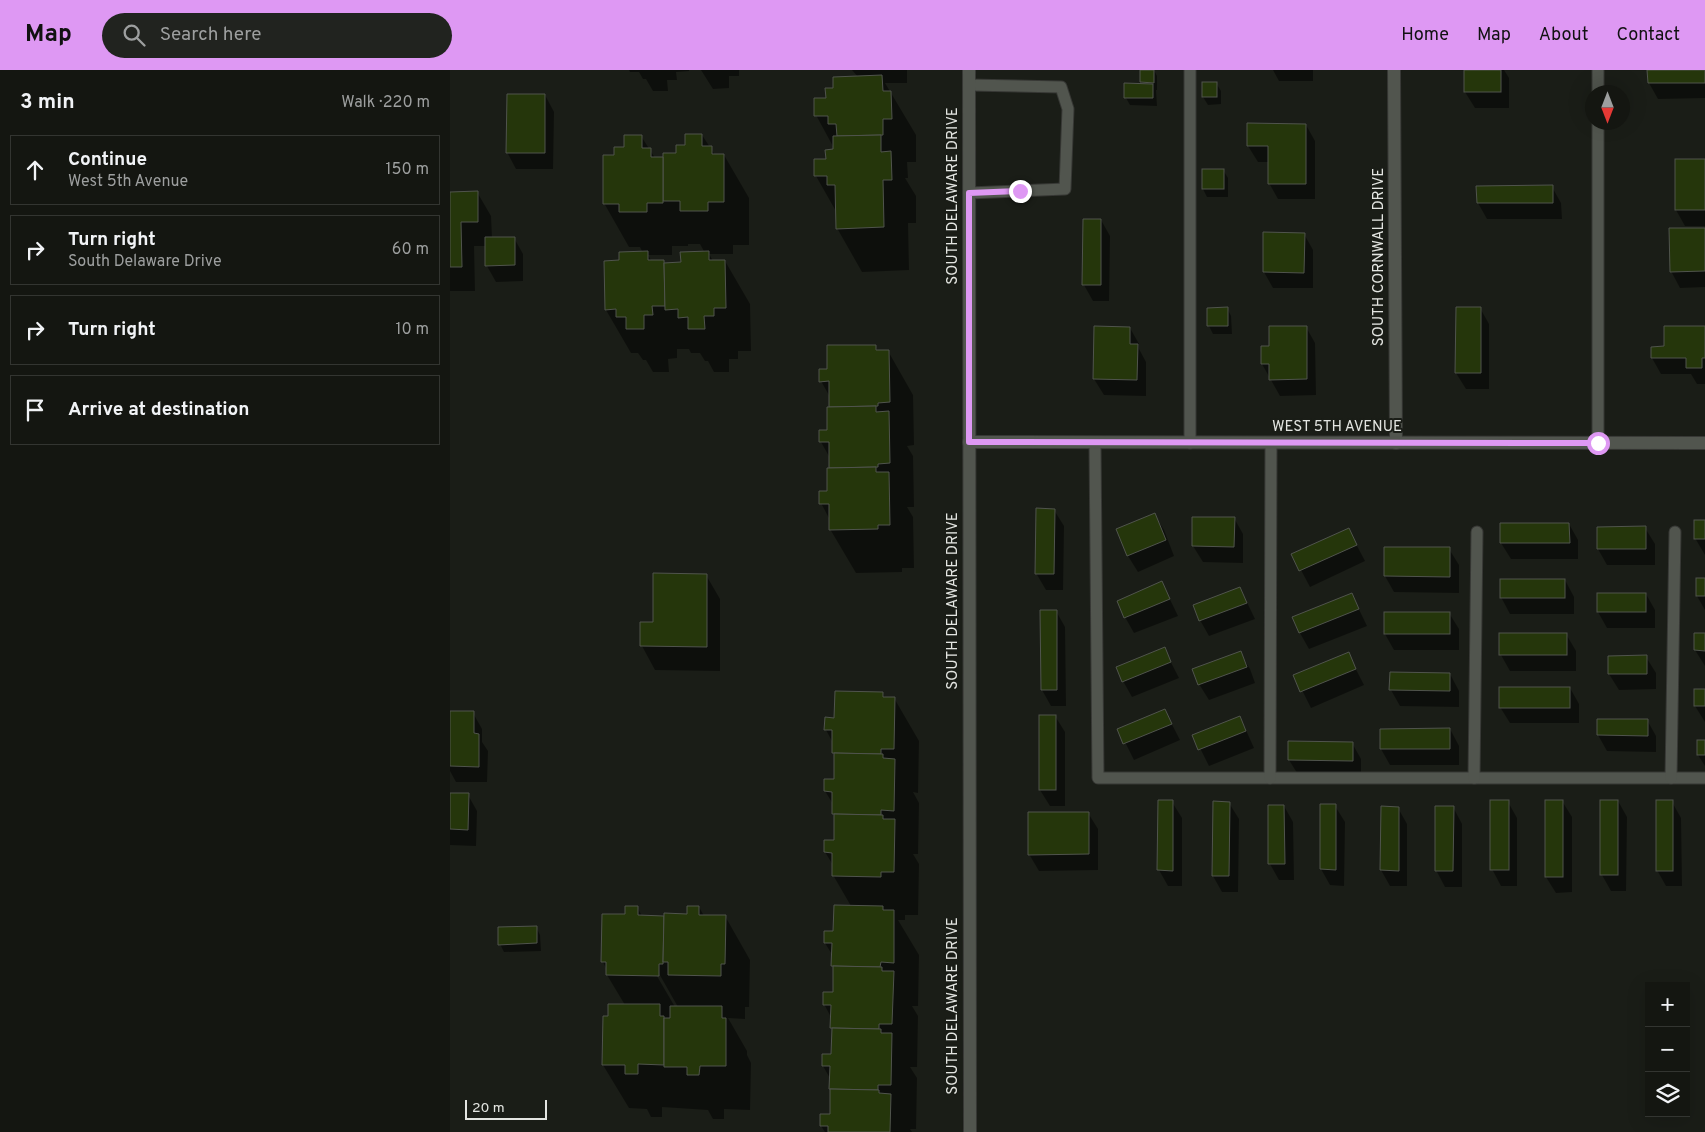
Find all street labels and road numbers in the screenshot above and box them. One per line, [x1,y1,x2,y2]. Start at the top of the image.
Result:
street label: SOUTH DELAWARE DRIVE [944,107,963,285]
street label: SOUTH CORNWALL DRIVE [1370,168,1389,346]
street label: WEST 5TH AVENUE [1272,418,1402,437]
street label: SOUTH DELAWARE DRIVE [944,512,963,690]
street label: SOUTH DELAWARE DRIVE [944,917,963,1095]

